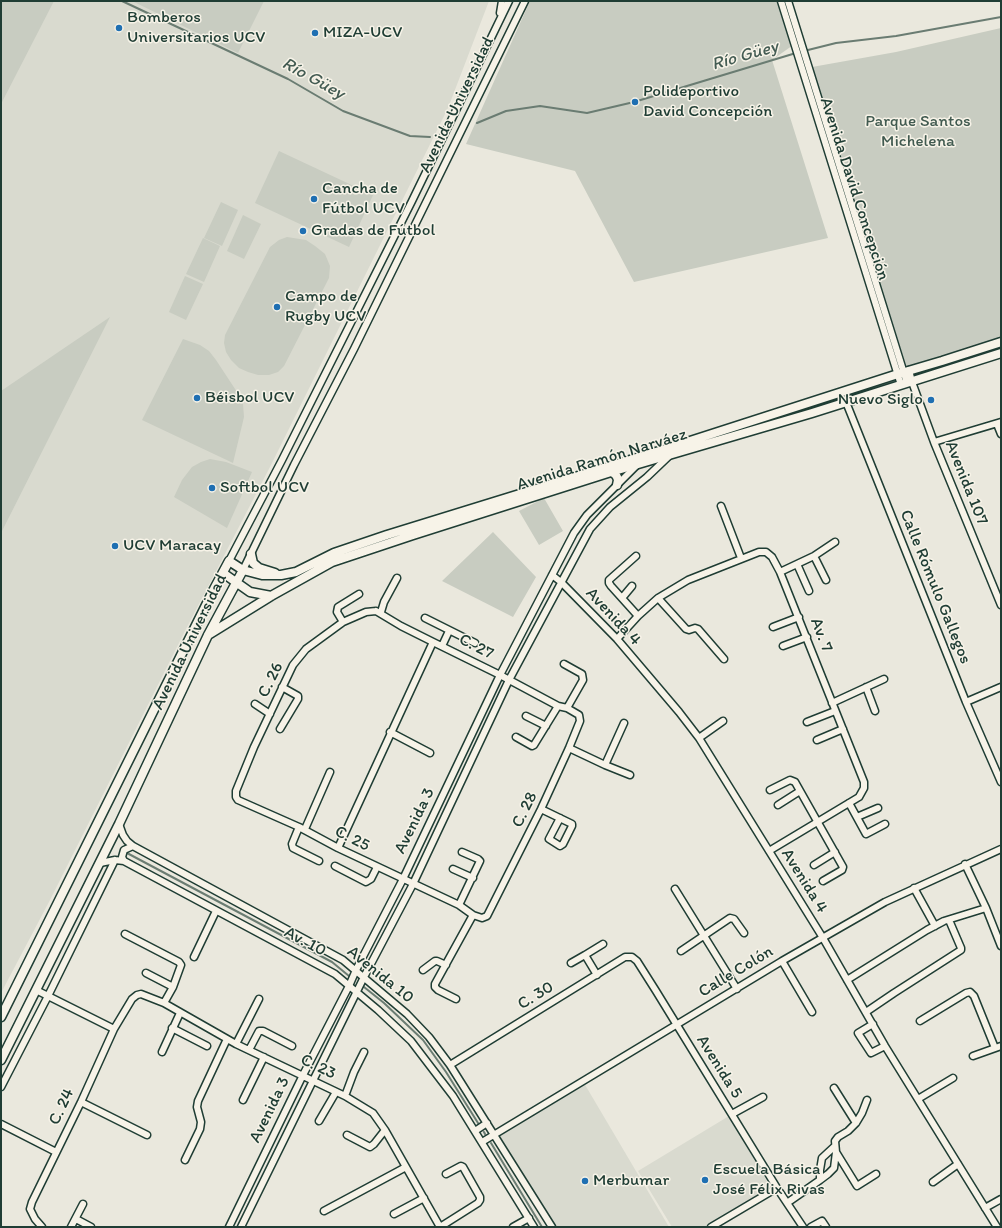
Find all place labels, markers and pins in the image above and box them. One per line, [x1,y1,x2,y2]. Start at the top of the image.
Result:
place label: Bomberos Universitarios UCV [127,8,265,48]
marker: Bomberos Universitarios UCV [114,23,124,33]
place label: MIZA-UCV [323,23,402,43]
marker: MIZA-UCV [310,28,320,38]
place label: Polideportivo David Concepción [643,82,772,122]
marker: Polideportivo David Concepción [630,97,640,107]
place label: Cancha de Fútbol UCV [322,179,405,219]
marker: Cancha de Fútbol UCV [309,194,319,204]
place label: Gradas de Fútbol [311,221,435,241]
marker: Gradas de Fútbol [298,226,308,236]
place label: Campo de Rugby UCV [285,287,366,327]
marker: Campo de Rugby UCV [272,302,282,312]
place label: Béisbol UCV [205,388,294,408]
place label: Nuevo Siglo [838,390,923,410]
marker: Béisbol UCV [192,393,202,403]
marker: Nuevo Siglo [926,395,936,405]
place label: Softbol UCV [220,478,309,498]
marker: Softbol UCV [207,483,217,493]
place label: UCV Maracay [123,536,221,556]
marker: UCV Maracay [110,541,120,551]
place label: Escuela Básica José Félix Rivas [713,1160,825,1200]
place label: Merbumar [593,1171,669,1191]
marker: Escuela Básica José Félix Rivas [700,1175,710,1185]
marker: Merbumar [580,1176,590,1186]

